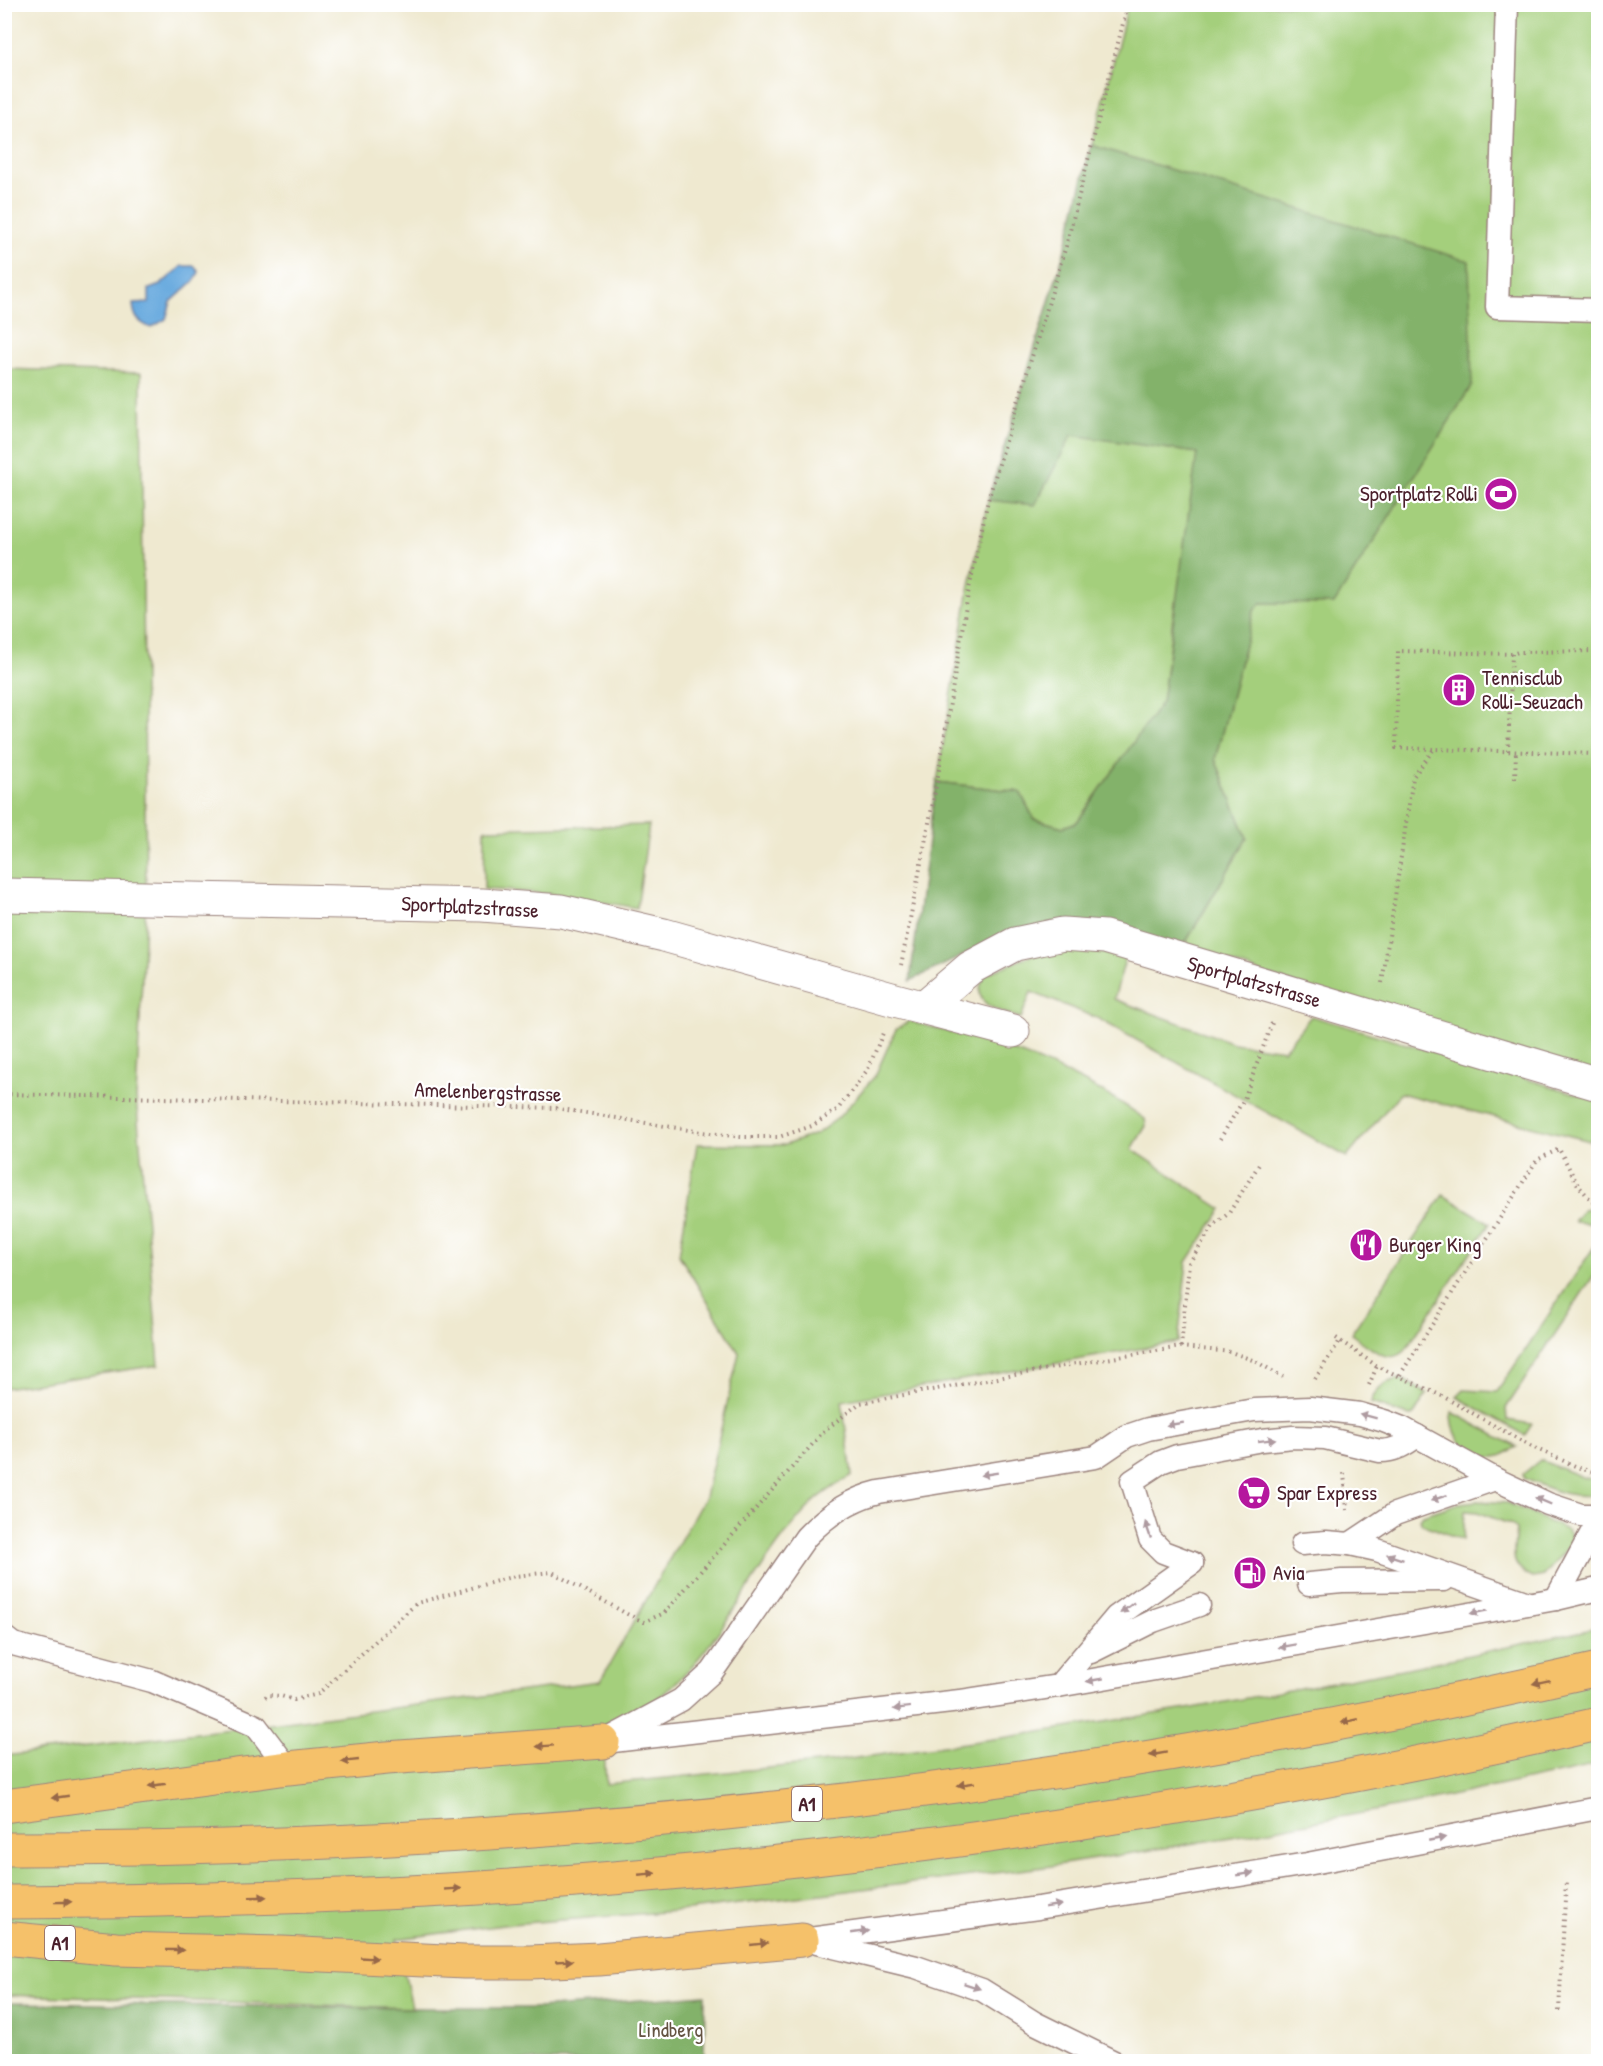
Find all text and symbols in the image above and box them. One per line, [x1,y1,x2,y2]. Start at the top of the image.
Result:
sports icon: Sportplatz Rolli [1483,476,1519,512]
place label: Sportplatz Rolli [1360,479,1478,508]
place label: Tennisclub Rolli-Seuzach [1482,663,1583,716]
building icon: Tennisclub Rolli-Seuzach [1441,672,1477,708]
street label: Sportplatzstrasse [401,888,539,925]
street label: Sportplatzstrasse [1184,949,1324,1014]
street label: Amelenbergstrasse [414,1074,562,1109]
restaurant icon: Burger King [1348,1227,1384,1263]
place label: Burger King [1389,1230,1481,1259]
one-way arrow [1359,1411,1377,1421]
one-way arrow [1165,1420,1184,1429]
one-way arrow [1258,1435,1277,1444]
one-way arrow [980,1470,999,1479]
supermarket icon: Spar Express [1236,1475,1272,1511]
place label: Spar Express [1277,1478,1377,1507]
one-way arrow [1430,1494,1448,1504]
one-way arrow [1533,1496,1551,1506]
one-way arrow [1143,1521,1152,1539]
one-way arrow [1386,1551,1404,1561]
fuel station icon: Avia [1232,1555,1268,1591]
place label: Avia [1273,1558,1305,1587]
one-way arrow [1119,1602,1135,1615]
one-way arrow [1470,1608,1489,1617]
one-way arrow [1278,1642,1297,1651]
one-way arrow [1086,1676,1105,1685]
one-way arrow [1532,1678,1551,1687]
one-way arrow [893,1703,912,1713]
one-way arrow [1341,1717,1360,1726]
one-way arrow [535,1742,554,1751]
one-way arrow [1149,1750,1168,1759]
one-way arrow [341,1756,360,1766]
one-way arrow [956,1780,975,1789]
one-way arrow [147,1781,166,1790]
road number: A1 [792,1787,822,1821]
one-way arrow [50,1793,69,1802]
one-way arrow [1428,1834,1447,1843]
one-way arrow [638,1869,657,1879]
one-way arrow [1236,1870,1255,1879]
one-way arrow [443,1884,462,1893]
one-way arrow [248,1893,267,1902]
one-way arrow [53,1897,72,1906]
one-way arrow [1043,1901,1062,1910]
road number: A1 [45,1926,75,1960]
one-way arrow [850,1927,869,1937]
one-way arrow [749,1939,768,1949]
one-way arrow [165,1945,184,1955]
one-way arrow [360,1954,379,1963]
one-way arrow [555,1956,574,1965]
one-way arrow [963,1982,981,1992]
park label: Lindberg [639,2015,703,2044]

